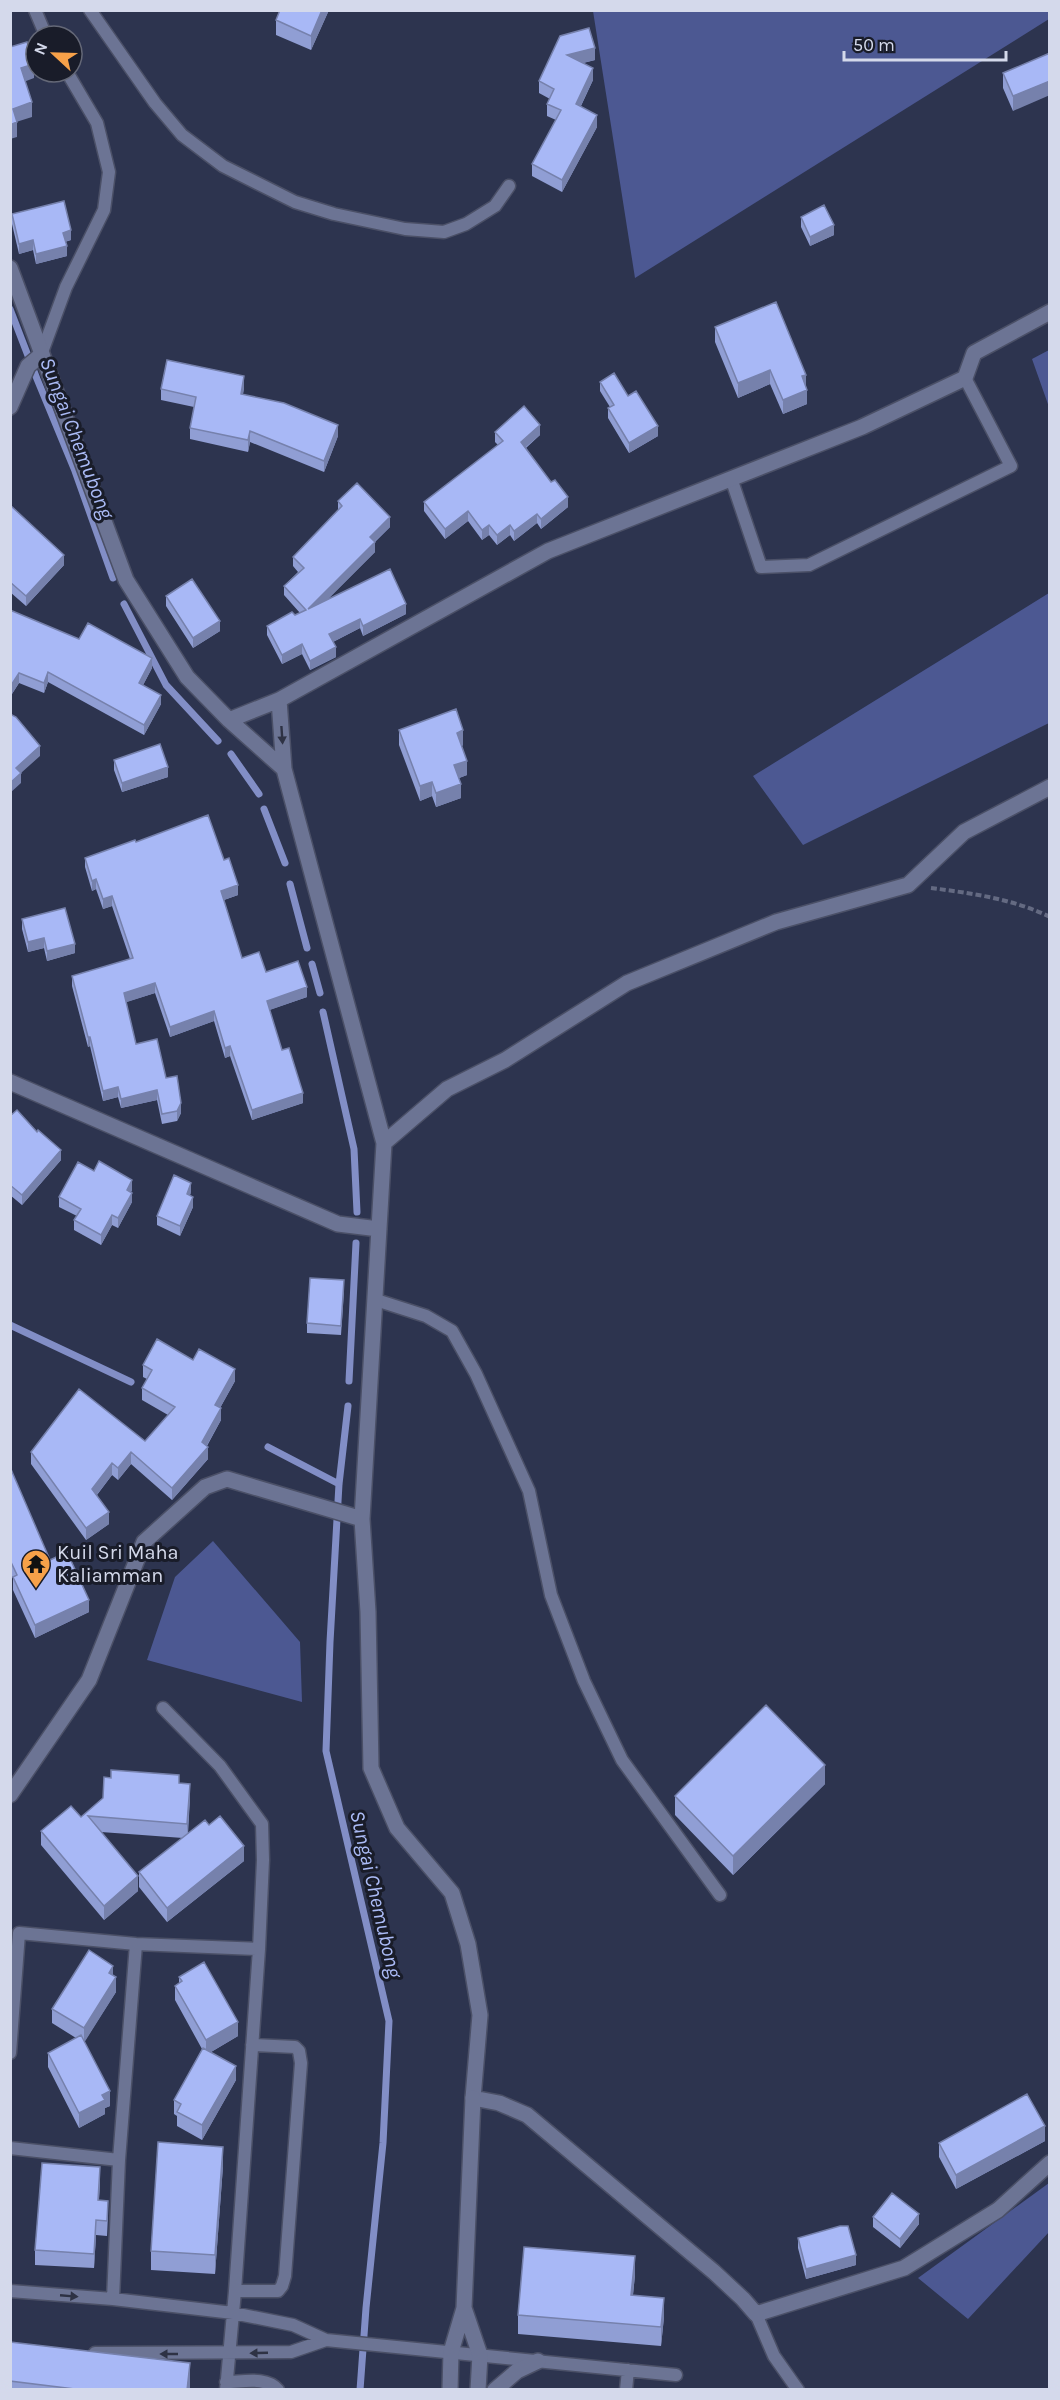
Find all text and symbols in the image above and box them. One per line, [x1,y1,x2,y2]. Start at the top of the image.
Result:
north arrow [24,24,84,84]
scale bar [844,24,1006,62]
text: 50 m [853,34,895,56]
text: N [30,40,52,57]
water label: Sungai Chemubong [35,354,119,523]
one-way arrow [277,725,287,744]
place label: Kuil Sri Maha Kaliamman [57,1541,179,1587]
temple icon: Kuil Sri Maha Kaliamman [20,1548,52,1590]
water label: Sungai Chemubong [345,1808,407,1981]
one-way arrow [59,2291,78,2301]
one-way arrow [250,2348,269,2357]
one-way arrow [160,2349,179,2359]

